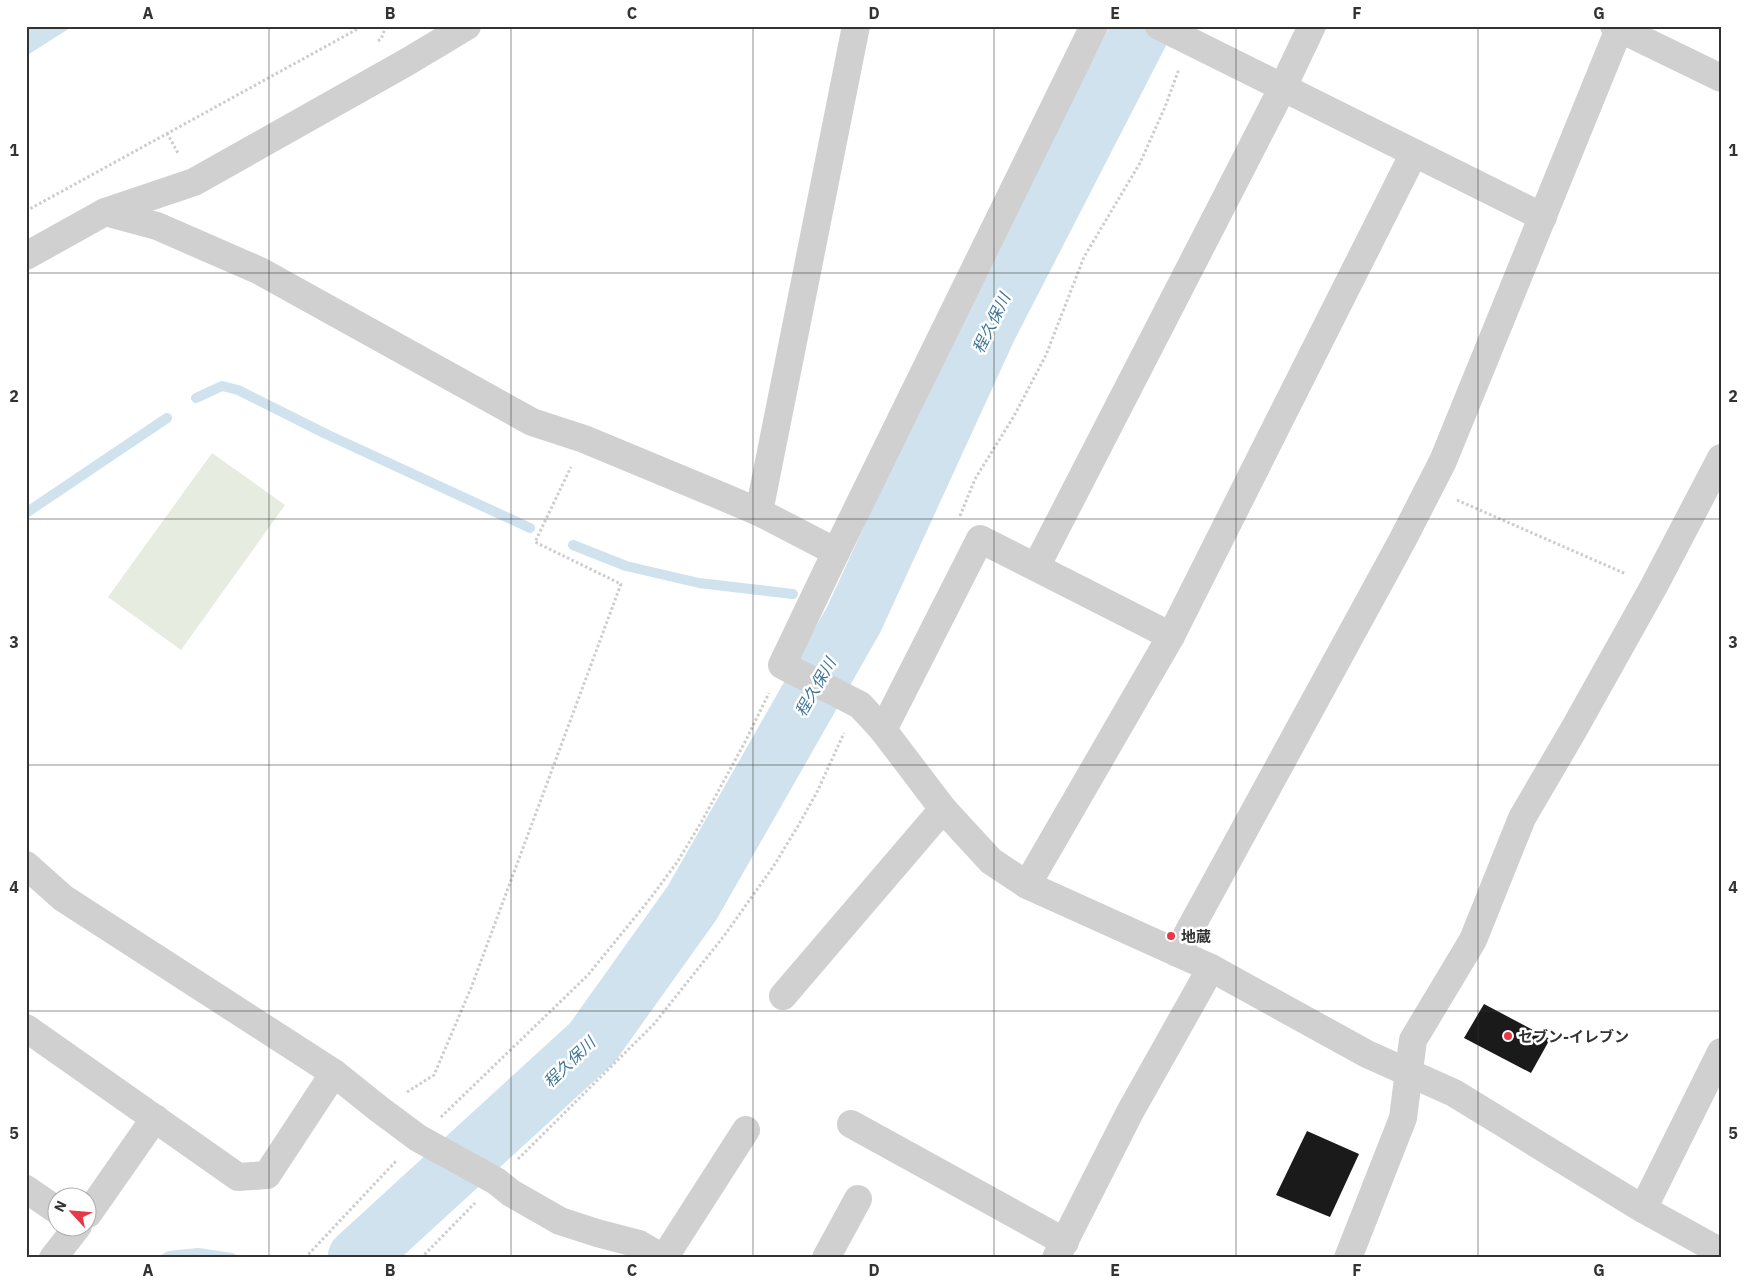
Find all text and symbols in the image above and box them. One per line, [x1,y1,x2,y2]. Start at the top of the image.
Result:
text: A [143,3,154,23]
text: B [385,3,396,23]
text: C [627,3,637,23]
text: D [868,3,880,23]
text: E [1110,3,1120,23]
text: F [1352,3,1362,23]
text: G [1593,3,1605,23]
text: 1 [9,140,19,160]
text: 1 [1728,140,1738,160]
water label: 程久保川 [968,288,1015,356]
text: 2 [9,386,19,406]
text: 2 [1728,386,1738,406]
text: 3 [9,632,19,652]
text: 3 [1728,632,1738,652]
water label: 程久保川 [790,653,841,720]
text: 4 [9,877,19,897]
text: 4 [1728,877,1738,897]
place label: 地蔵 [1181,927,1211,946]
marker: 地蔵 [1165,930,1177,942]
place label: セブン-イレブン [1518,1027,1629,1046]
marker: セブン-イレブン [1502,1030,1514,1042]
water label: 程久保川 [539,1031,600,1091]
text: 5 [9,1123,19,1143]
text: 5 [1728,1123,1738,1143]
north arrow [48,1186,98,1236]
text: N [50,1198,71,1215]
text: A [143,1260,154,1280]
text: B [385,1260,396,1280]
text: C [627,1260,637,1280]
text: D [868,1260,880,1280]
text: E [1110,1260,1120,1280]
text: F [1352,1260,1362,1280]
text: G [1593,1260,1605,1280]

